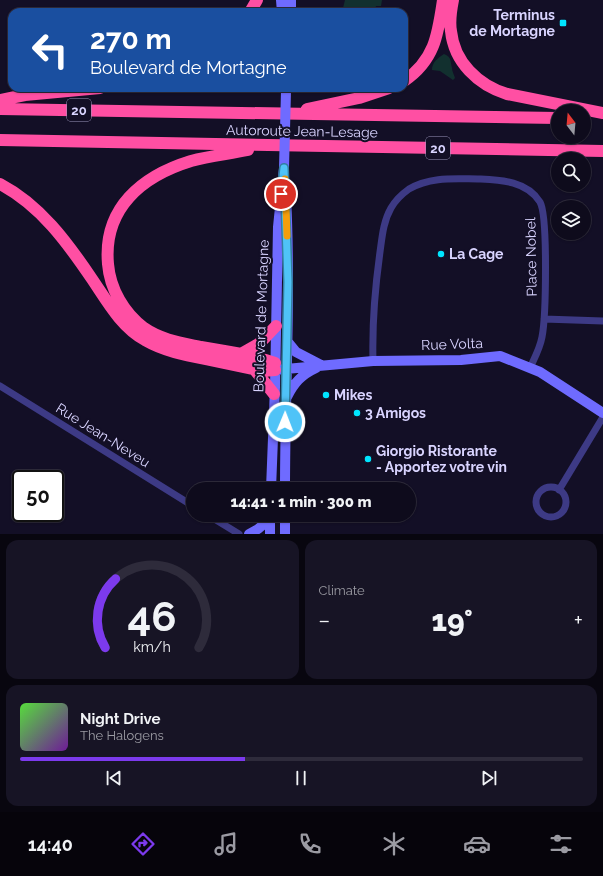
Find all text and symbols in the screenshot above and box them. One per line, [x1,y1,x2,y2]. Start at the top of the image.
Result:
place label: Terminus de Mortagne [469,7,556,39]
marker: Terminus de Mortagne [558,18,568,28]
text: 270 m [90,23,171,56]
icon: left [24,24,76,76]
text: Boulevard de Mortagne [90,57,287,78]
road number: 20 [67,99,91,121]
north arrow [551,104,591,144]
map controls [551,104,591,240]
street label: Autoroute Jean-Lesage [226,122,378,140]
road number: 20 [426,137,450,159]
button: search [551,152,591,192]
pin [264,177,298,211]
icon: arrive [270,183,292,205]
button: layers [551,200,591,240]
street label: Place Nobel [522,217,540,297]
street label: Boulevard de Mortagne [250,239,272,393]
place label: La Cage [449,246,504,262]
marker: La Cage [436,249,446,259]
street label: Rue Volta [421,335,483,353]
place label: Mikes [334,387,373,403]
marker: Mikes [321,390,331,400]
street label: Rue Jean-Neveu [53,400,153,470]
position arrow [264,401,306,443]
place label: 3 Amigos [365,405,426,421]
marker: 3 Amigos [352,408,362,418]
place label: Giorgio Ristorante - Apportez votre vin [376,443,507,475]
marker: Giorgio Ristorante - Apportez votre vin [363,454,373,464]
speed limit sign: 50 [12,470,64,522]
text: 14:41 · 1 min · 300 m [230,493,372,511]
text: Climate [319,583,365,598]
text: 46 [128,591,177,640]
text: 19° [432,603,473,638]
text: − [319,607,330,633]
text: + [574,607,583,633]
text: km/h [133,638,171,654]
text: Night Drive [80,710,160,728]
text: The Halogens [80,728,164,743]
icon: previous [103,767,125,789]
icon: pause [290,767,312,789]
icon: next [478,767,500,789]
icon: directions [129,830,157,858]
icon: music [212,830,240,858]
icon: phone [296,830,324,858]
icon: climate [380,830,408,858]
icon: car [463,830,491,858]
icon: filters [547,830,575,858]
text: 14:40 [28,834,73,855]

